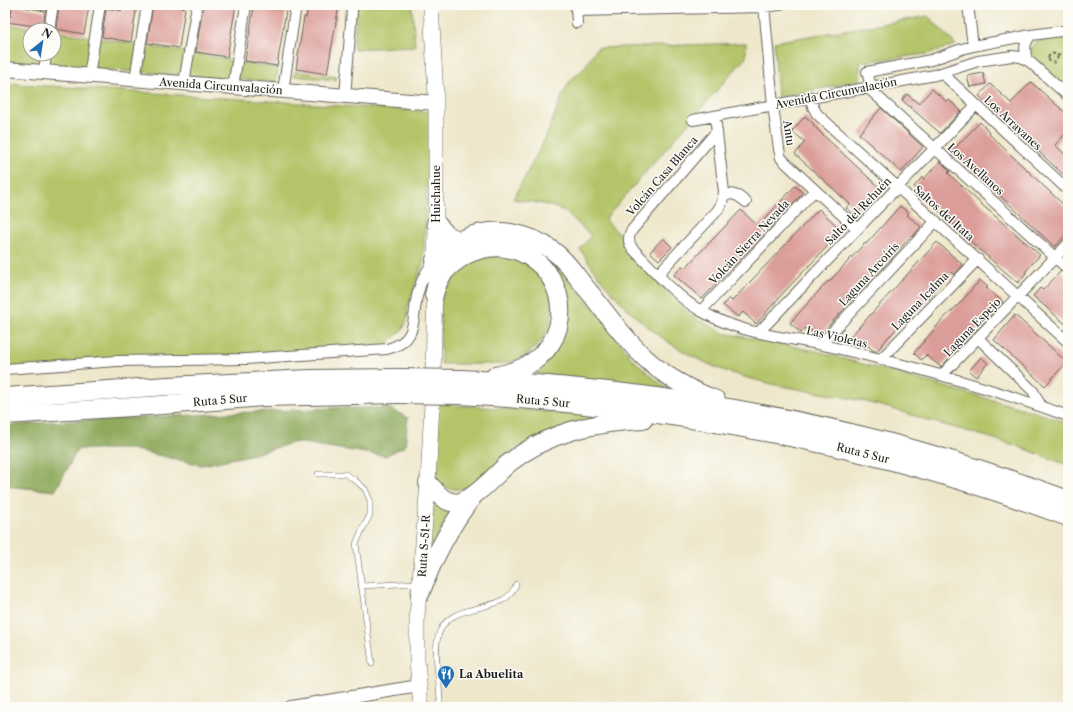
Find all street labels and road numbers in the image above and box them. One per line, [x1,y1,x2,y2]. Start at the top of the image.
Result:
street label: Avenida Circunvalación [773,74,898,112]
street label: Avenida Circunvalación [158,75,283,97]
street label: Los Arrayanes [981,93,1045,153]
street label: Antu [780,118,798,147]
street label: Volcán Casa Blanca [623,133,701,220]
street label: Los Avellanos [945,140,1007,198]
street label: Huichahue [429,165,443,223]
street label: Salto del Rehuén [822,174,894,248]
street label: Saltos del Itata [911,182,977,244]
street label: Volcán Sierra Nevada [705,196,792,288]
street label: Laguna Arcoíris [836,239,902,309]
street label: Laguna Icalma [889,269,952,333]
street label: Laguna Espejo [940,295,1004,359]
street label: Las Violetas [805,323,869,351]
street label: Ruta 5 Sur [192,391,248,409]
street label: Ruta 5 Sur [515,392,571,410]
street label: Ruta 5 Sur [835,440,891,466]
street label: Ruta S-51-R [415,513,433,578]

